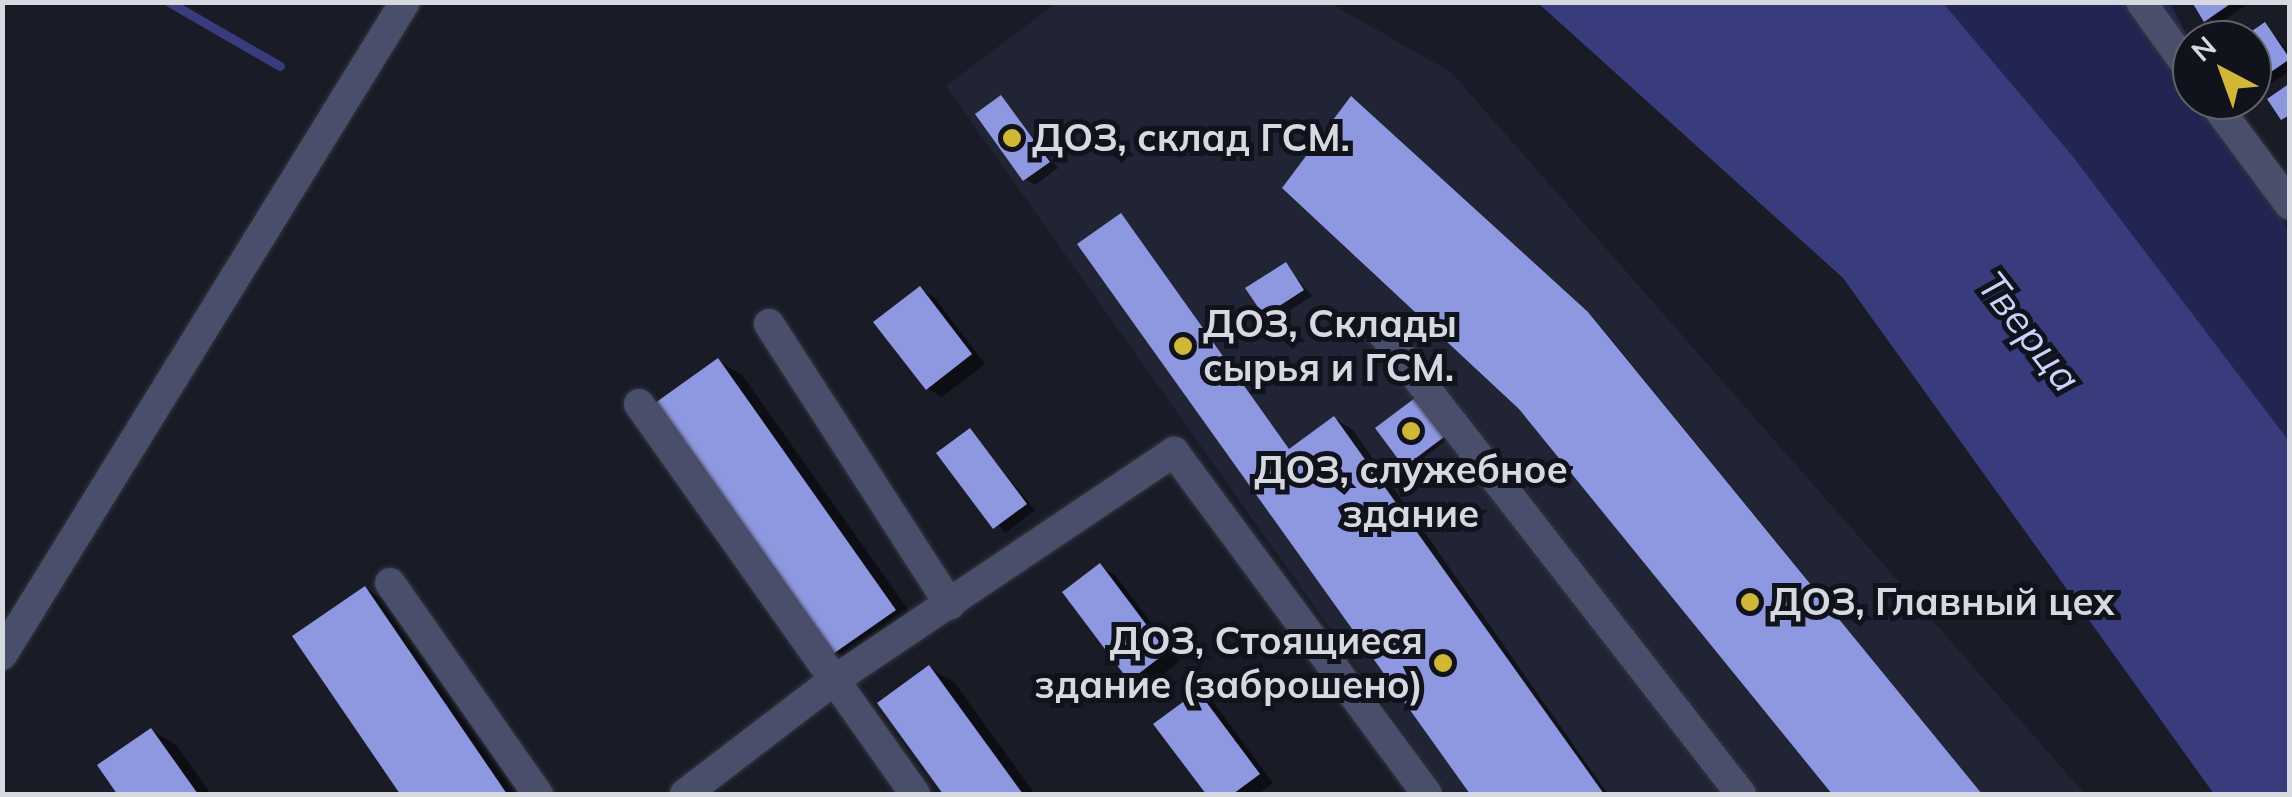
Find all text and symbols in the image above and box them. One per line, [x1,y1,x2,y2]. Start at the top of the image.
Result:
north arrow [2172,20,2272,120]
text: N [2184,28,2223,69]
place label: ДОЗ, склад ГСМ. [1032,115,1350,161]
marker: ДОЗ, склад ГСМ. [1001,127,1023,149]
water label: Тверца [1968,262,2092,400]
place label: ДОЗ, Склады сырья и ГСМ. [1203,301,1457,390]
marker: ДОЗ, Склады сырья и ГСМ. [1172,335,1194,357]
marker: ДОЗ, служебное здание [1400,420,1422,442]
place label: ДОЗ, служебное здание [1254,447,1568,536]
place label: ДОЗ, Главный цех [1770,579,2115,625]
marker: ДОЗ, Главный цех [1739,591,1761,613]
place label: ДОЗ, Стоящиеся здание (заброшено) [1035,618,1423,708]
marker: ДОЗ, Стоящиеся здание (заброшено) [1432,652,1454,674]

